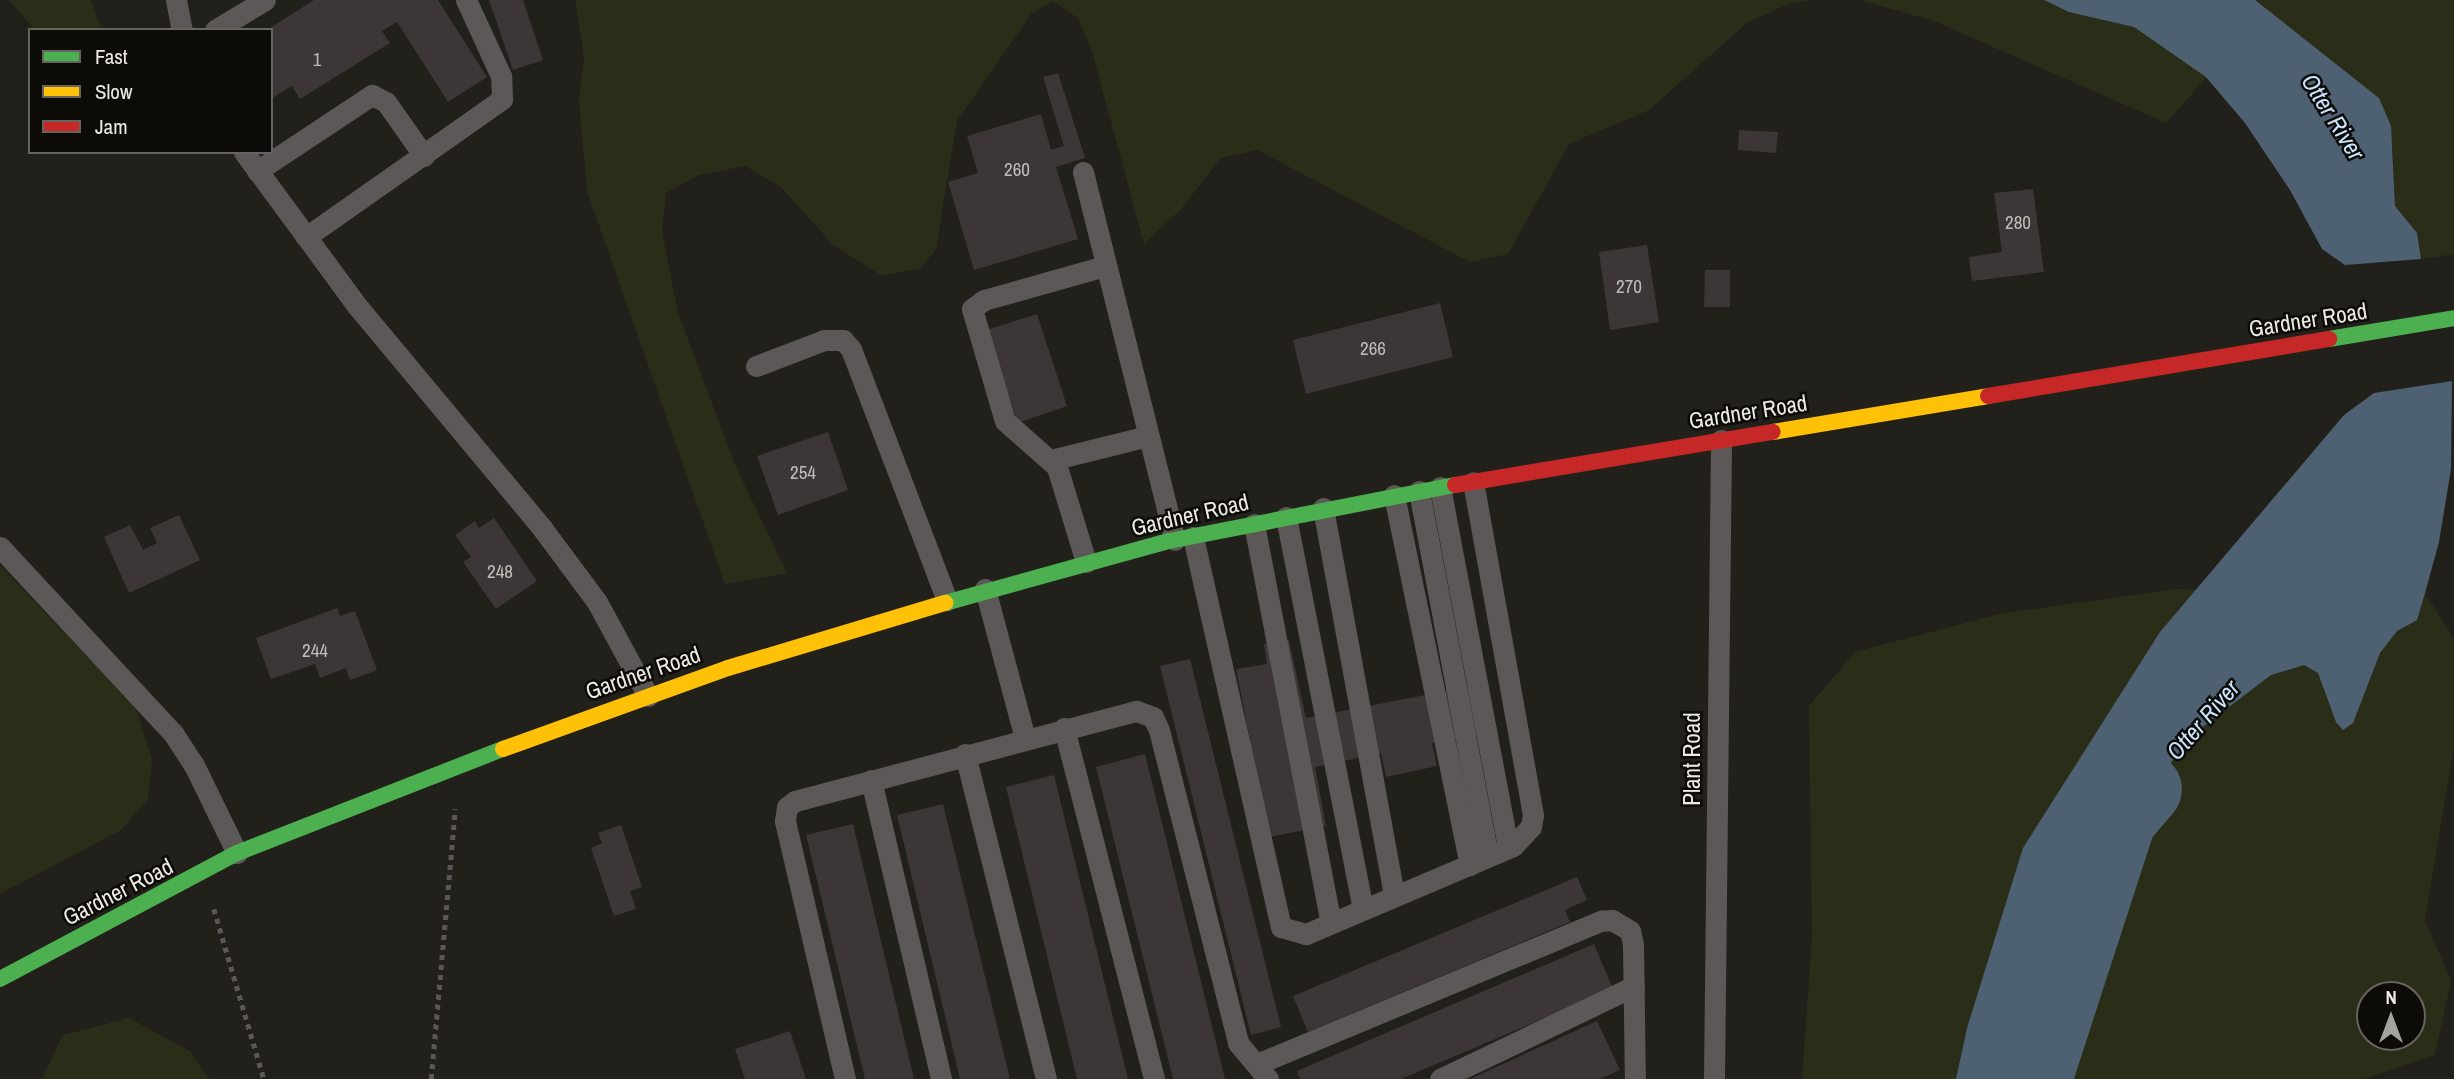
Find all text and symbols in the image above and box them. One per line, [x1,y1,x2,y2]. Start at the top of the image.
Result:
legend [28,28,273,154]
text: Fast [95,42,128,71]
house number: 1 [313,49,321,71]
water label: Otter River [2295,69,2371,165]
text: Slow [95,77,132,106]
text: Jam [95,112,128,141]
house number: 260 [1004,159,1030,181]
house number: 280 [2005,212,2031,234]
house number: 270 [1616,276,1642,298]
street label: Gardner Road [2247,297,2369,343]
house number: 266 [1360,338,1386,360]
street label: Gardner Road [1687,389,1809,435]
house number: 254 [790,462,816,484]
street label: Gardner Road [1129,488,1251,542]
house number: 248 [487,561,513,583]
house number: 244 [302,640,328,662]
street label: Gardner Road [582,640,704,706]
water label: Otter River [2161,674,2245,766]
street label: Plant Road [1678,712,1706,806]
street label: Gardner Road [58,853,178,931]
north arrow [2356,981,2426,1051]
text: N [2385,984,2397,1010]

